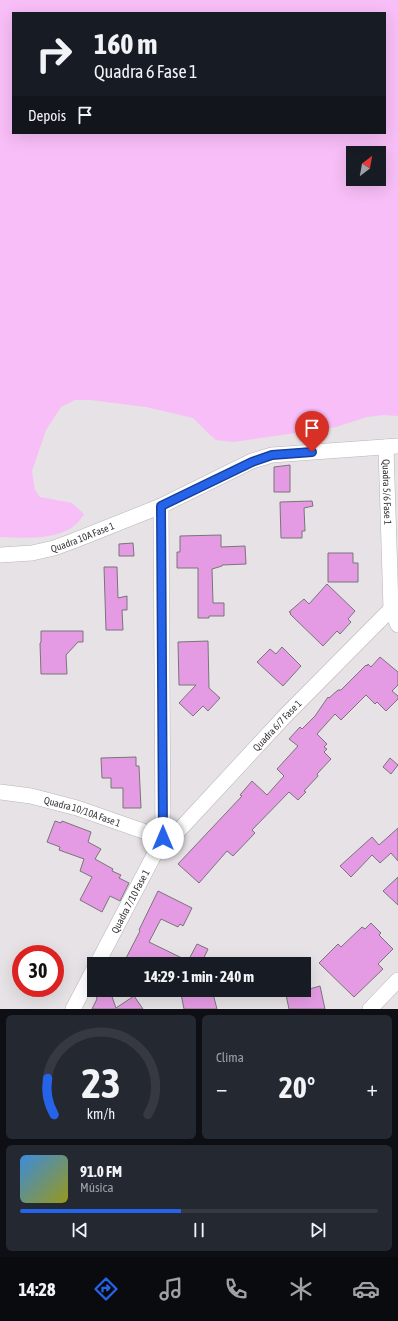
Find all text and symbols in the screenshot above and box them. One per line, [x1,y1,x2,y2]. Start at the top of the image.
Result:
icon: right [28,28,80,80]
text: 160 m [94,28,157,60]
text: Quadra 6 Fase 1 [94,61,198,82]
icon: arrive [74,104,96,126]
text: Depois [28,107,66,124]
north arrow [346,146,386,186]
map controls [346,146,386,186]
pin [295,411,329,452]
icon: arrive [301,417,323,439]
street label: Quadra 5/6 Fase 1 [381,459,394,525]
street label: Quadra 10A Fase 1 [50,520,116,554]
street label: Quadra 6/7 Fase 1 [250,697,304,753]
street label: Quadra 10/10A Fase 1 [43,794,123,829]
position arrow [142,817,184,859]
street label: Quadra 7/10 Fase 1 [109,867,151,935]
speed limit sign: 30 [12,945,64,997]
text: 14:29 · 1 min · 240 m [144,968,254,985]
text: Clima [216,1050,244,1065]
text: 23 [81,1059,121,1107]
text: 20° [279,1070,315,1104]
text: − [216,1075,227,1101]
text: + [367,1075,378,1101]
text: km/h [87,1106,115,1122]
text: 91.0 FM [80,1163,122,1180]
text: Música [80,1180,113,1195]
icon: previous [69,1219,91,1241]
icon: pause [188,1219,210,1241]
icon: next [307,1219,329,1241]
icon: directions [92,1275,120,1303]
icon: music [157,1275,185,1303]
icon: phone [222,1275,250,1303]
icon: climate [287,1275,315,1303]
icon: car [352,1275,380,1303]
text: 14:28 [18,1279,55,1300]

